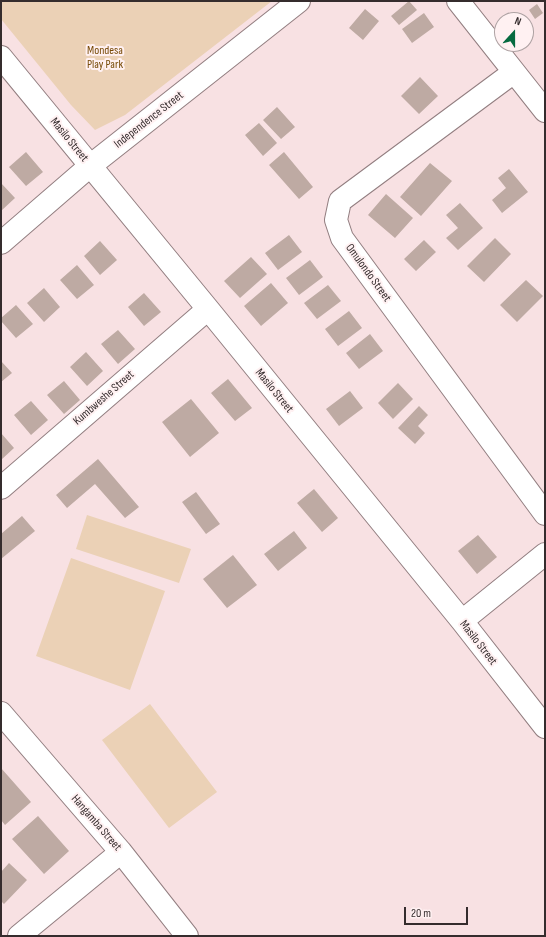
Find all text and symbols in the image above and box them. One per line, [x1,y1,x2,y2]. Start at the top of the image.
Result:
north arrow [494,12,534,52]
text: N [513,14,523,28]
park label: Mondesa Play Park [87,44,123,72]
street label: Independence Street [111,88,187,152]
street label: Masilo Street [47,115,91,165]
street label: Omulondo Street [342,241,394,305]
street label: Masilo Street [252,366,296,416]
street label: Kumbweshe Street [71,368,137,428]
street label: Masilo Street [456,618,500,668]
street label: Hangamba Street [68,792,124,854]
scale bar [406,899,470,925]
text: 20 m [411,906,431,921]

